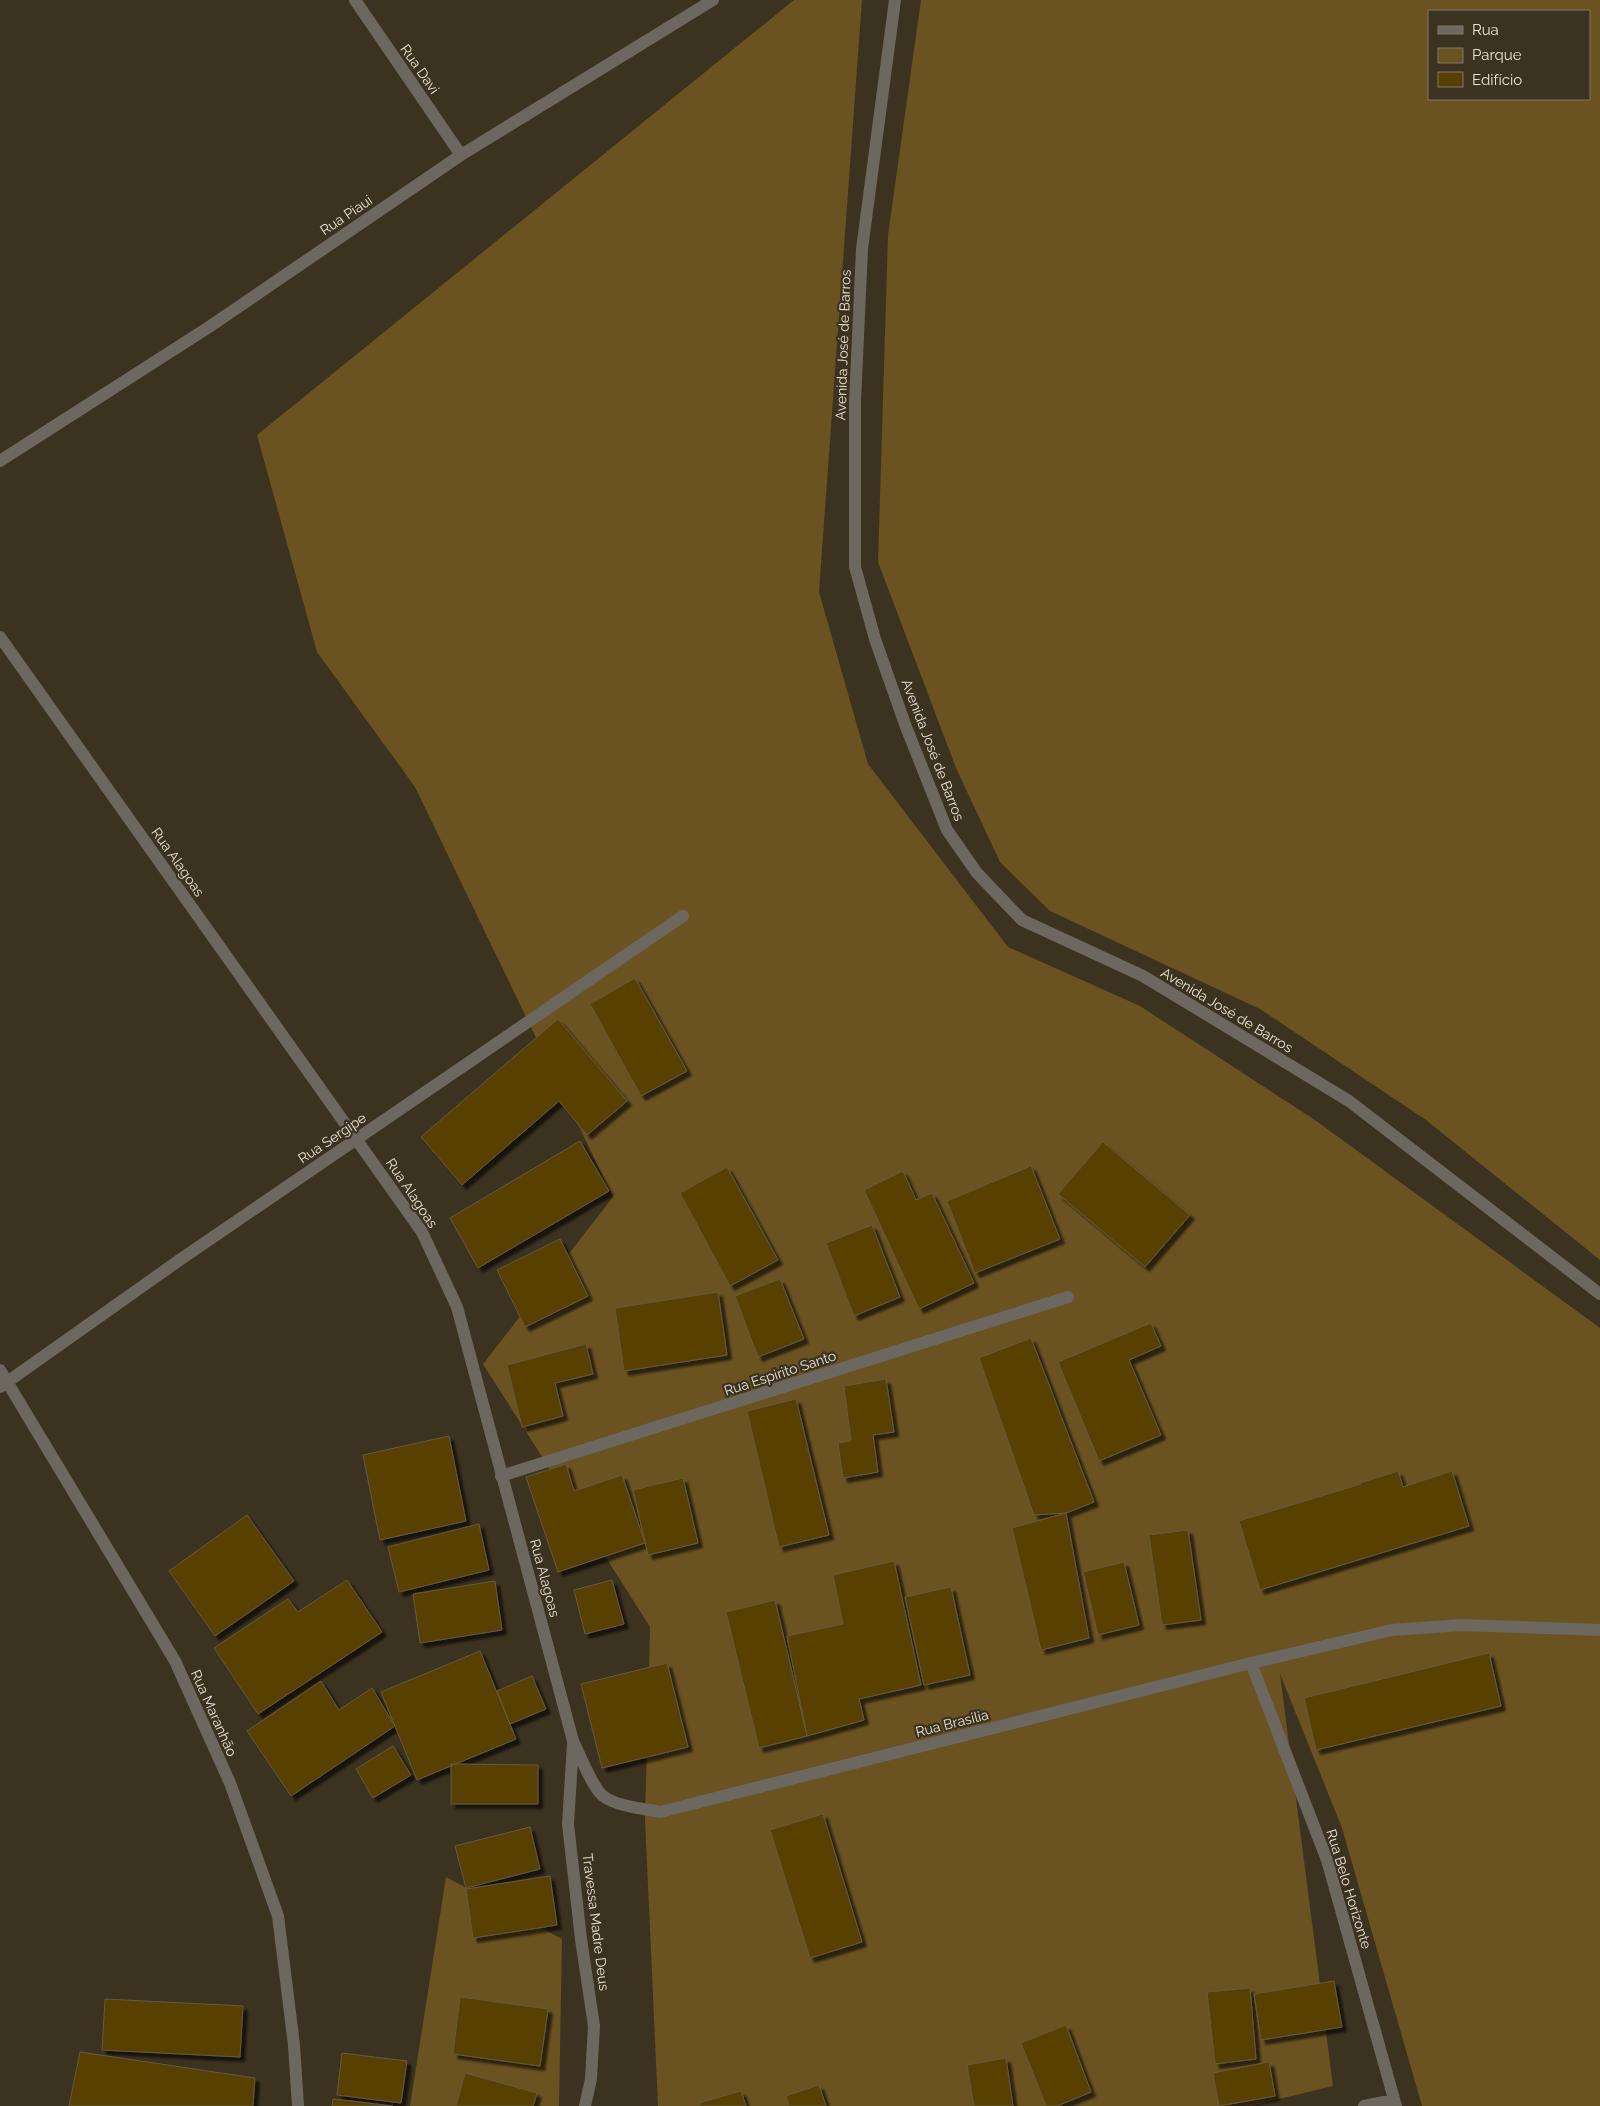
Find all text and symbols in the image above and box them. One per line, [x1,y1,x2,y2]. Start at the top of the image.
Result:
legend [1428,10,1590,100]
text: Rua [1472,21,1499,39]
street label: Rua Davi [397,41,443,97]
text: Parque [1472,46,1522,64]
text: Edifício [1472,71,1522,89]
street label: Rua Piaui [317,192,375,238]
street label: Avenida José de Barros [832,269,854,421]
street label: Avenida José de Barros [899,677,968,823]
street label: Rua Alagoas [148,824,208,900]
street label: Avenida José de Barros [1158,964,1296,1056]
street label: Rua Sergipe [295,1109,369,1167]
street label: Rua Alagoas [383,1155,441,1231]
street label: Rua Espirito Santo [722,1347,838,1399]
street label: Rua Alagoas [527,1537,563,1619]
street label: Rua Maranhão [188,1667,240,1759]
street label: Rua Brasilia [914,1706,990,1740]
street label: Rua Belo Horizonte [1323,1827,1375,1951]
street label: Travessa Madre Deus [580,1853,612,1992]

